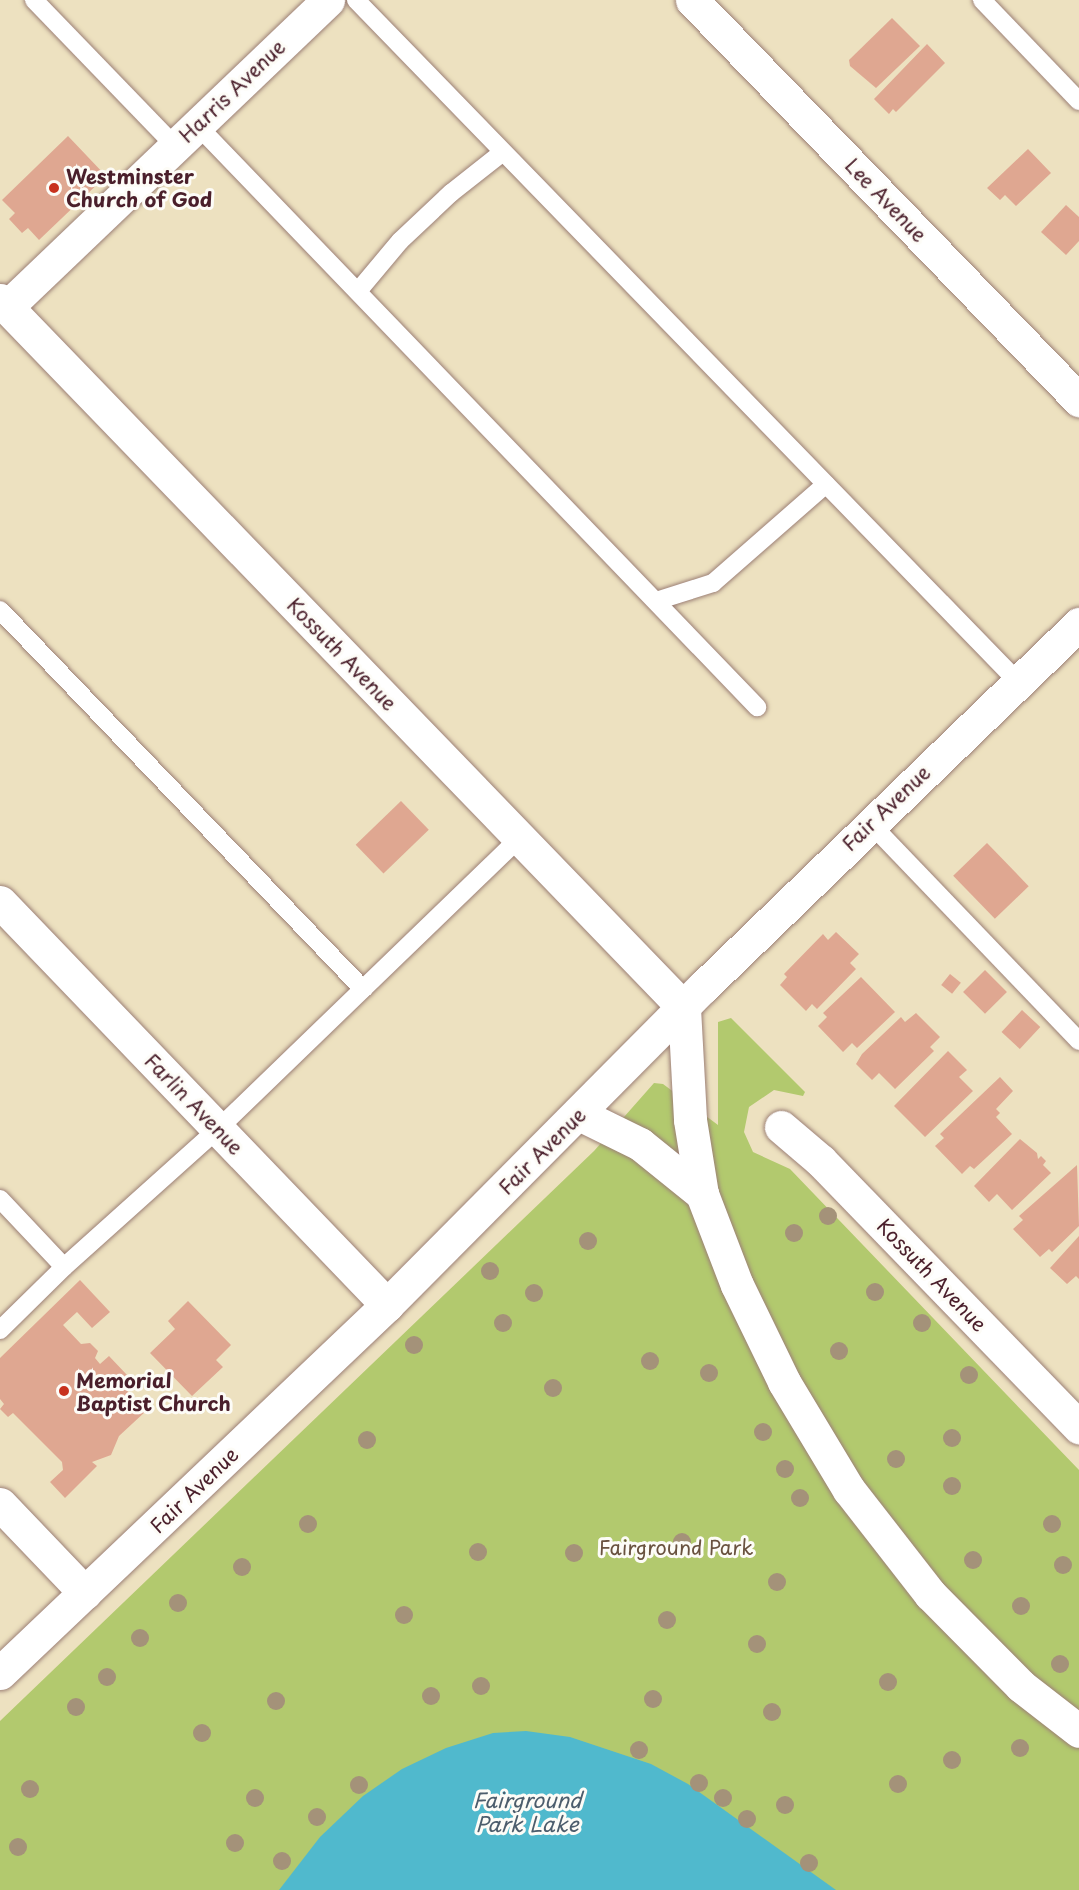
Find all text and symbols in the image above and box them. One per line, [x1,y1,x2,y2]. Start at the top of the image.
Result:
street label: Harris Avenue [175,35,289,147]
street label: Lee Avenue [840,153,932,247]
place label: Westminster Church of God [66,164,213,211]
marker: Westminster Church of God [47,181,61,195]
street label: Kossuth Avenue [282,592,402,716]
street label: Fair Avenue [837,760,935,856]
street label: Farlin Avenue [140,1048,248,1160]
street label: Fair Avenue [494,1103,590,1199]
street label: Kossuth Avenue [872,1213,992,1337]
place label: Memorial Baptist Church [76,1368,231,1415]
marker: Memorial Baptist Church [57,1384,71,1398]
street label: Fair Avenue [145,1442,243,1538]
park label: Fairground Park [599,1535,753,1559]
water label: Fairground Park Lake [473,1786,581,1836]

